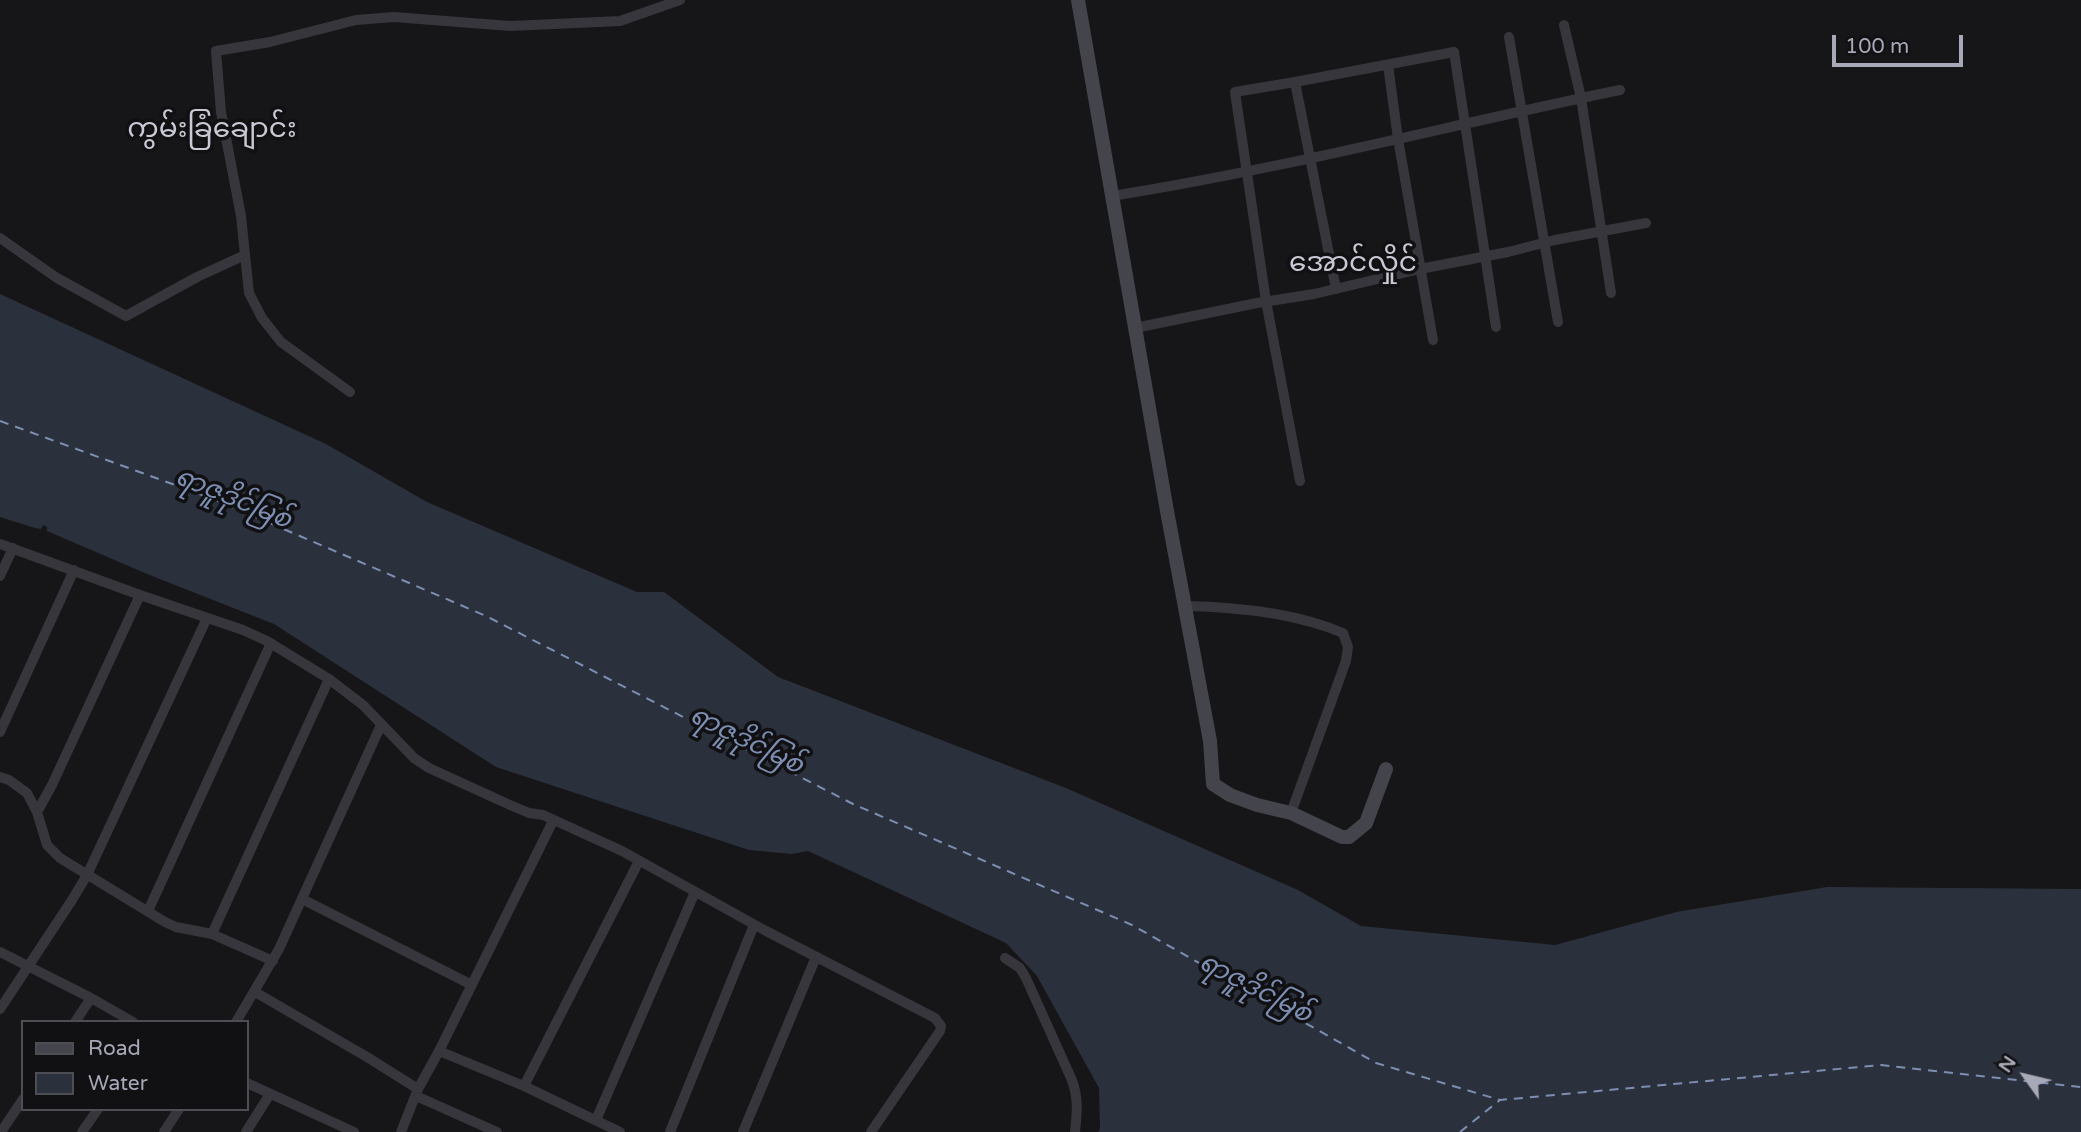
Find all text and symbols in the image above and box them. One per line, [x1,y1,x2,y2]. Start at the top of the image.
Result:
scale bar [1836,21,1967,65]
text: 100 m [1845,34,1909,59]
district label: ကွမ်းခြံချောင်း [127,113,297,147]
district label: အောင်လှိုင် [1289,247,1417,281]
water label: ရာဇူဒိုင်မြစ် [171,462,295,536]
water label: ရာဇူဒိုင်မြစ် [684,700,808,782]
water label: ရာဇူဒိုင်မြစ် [1194,947,1316,1031]
legend [21,1020,248,1111]
text: Road [88,1036,141,1061]
north arrow [1990,1041,2060,1111]
text: N [1994,1052,2021,1077]
text: Water [88,1071,148,1096]

